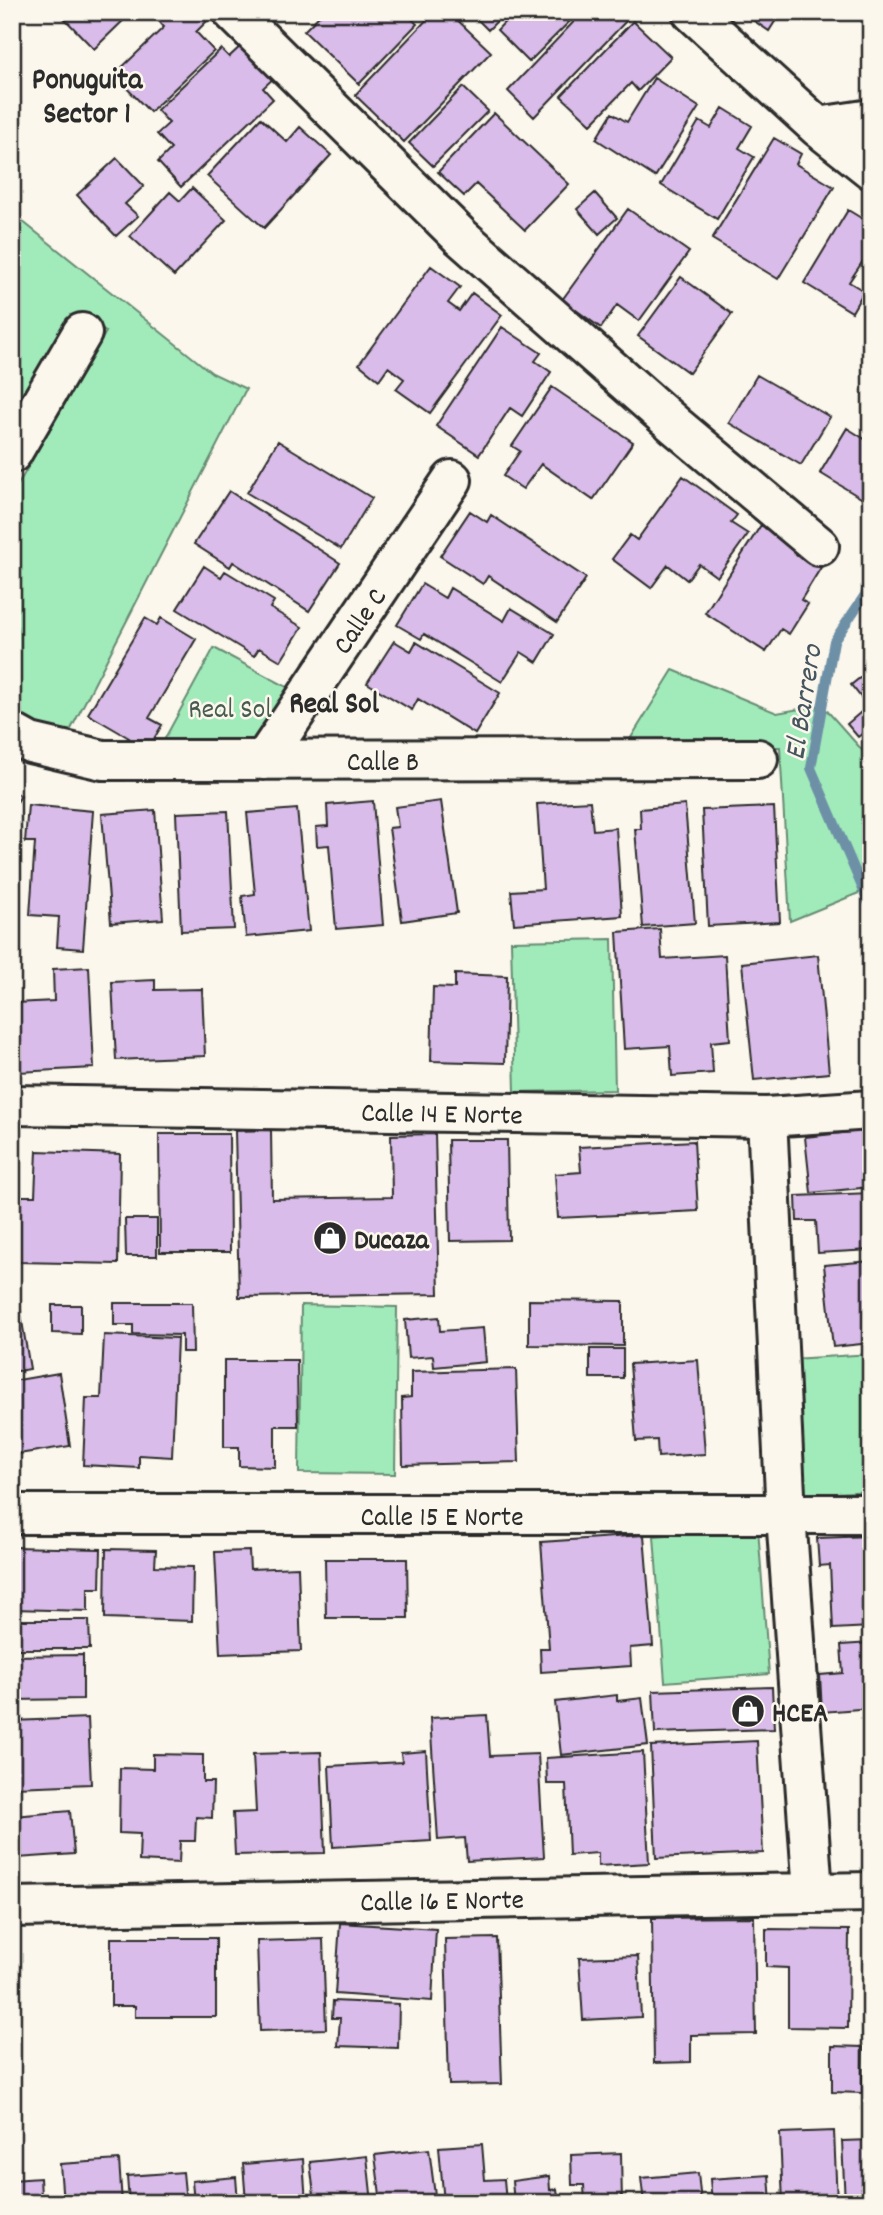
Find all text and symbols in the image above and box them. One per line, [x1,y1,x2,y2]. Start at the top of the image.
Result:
district label: Ponuguita Sector 1 [32,61,143,138]
street label: Calle C [325,581,399,664]
water label: El Barrero [776,641,837,763]
district label: Real Sol [289,685,380,728]
park label: Real Sol [188,692,272,732]
street label: Calle B [347,745,419,785]
street label: Calle 14 E Norte [361,1096,523,1138]
shop icon: Ducaza [311,1219,349,1257]
place label: Ducaza [354,1223,430,1263]
street label: Calle 15 E Norte [361,1500,524,1540]
shop icon: HCEA [729,1692,767,1730]
place label: HCEA [772,1696,828,1736]
street label: Calle 16 E Norte [360,1883,524,1925]

